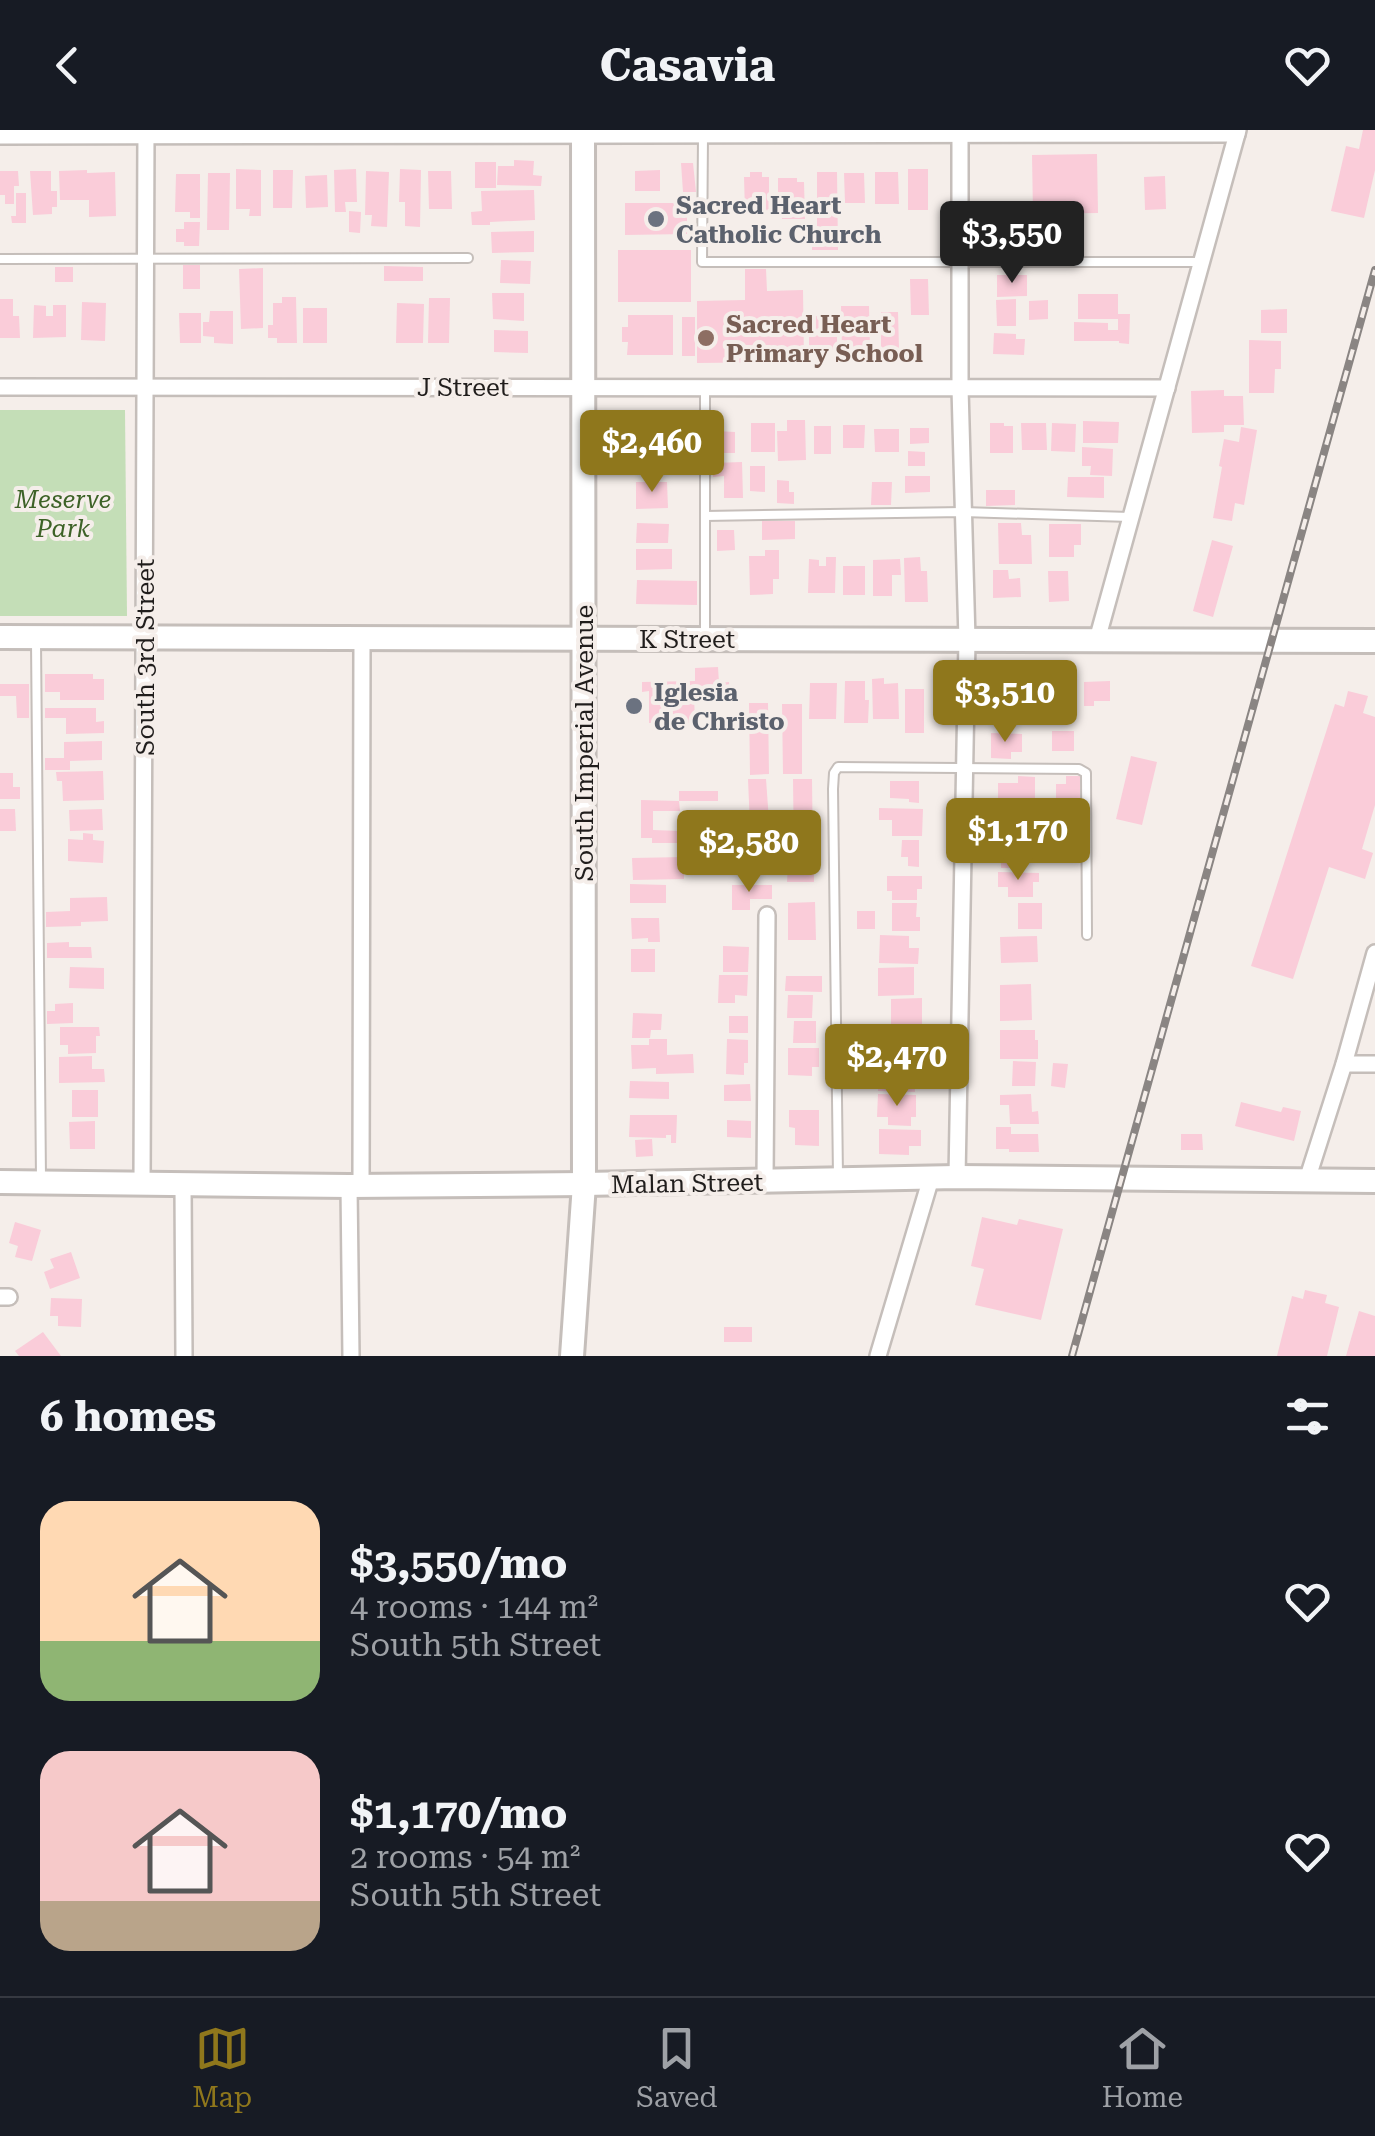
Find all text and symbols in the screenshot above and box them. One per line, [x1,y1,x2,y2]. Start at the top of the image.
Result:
icon: back [40,38,95,93]
icon: heart [1280,38,1335,93]
text: Casavia [600,39,775,92]
place label: Sacred Heart Catholic Church [676,191,882,249]
pin: $3,550 [931,201,1093,286]
marker: Sacred Heart Catholic Church [645,208,667,230]
text: $3,550 [962,214,1062,252]
place label: Sacred Heart Primary School [726,310,923,368]
marker: Sacred Heart Primary School [695,327,717,349]
street label: J Street [417,373,509,402]
pin: $2,460 [571,410,733,495]
text: $2,460 [602,423,702,461]
park label: Meserve Park [14,485,111,543]
street label: South 3rd Street [131,559,160,755]
street label: South Imperial Avenue [570,605,599,881]
street label: K Street [639,625,735,654]
pin: $3,510 [924,660,1086,745]
text: $3,510 [955,673,1055,711]
place label: Iglesia de Christo [654,678,785,736]
marker: Iglesia de Christo [623,695,645,717]
pin: $1,170 [937,798,1099,883]
pin: $2,580 [668,810,830,895]
text: $1,170 [968,811,1068,849]
text: $2,580 [699,823,799,861]
pin: $2,470 [816,1024,978,1109]
text: $2,470 [847,1037,947,1075]
street label: Malan Street [610,1168,764,1199]
icon: filters [1280,1389,1335,1444]
text: 6 homes [40,1392,216,1441]
text: $3,550/mo [350,1539,567,1588]
icon: home [120,1541,240,1661]
icon: heart [1280,1574,1335,1629]
text: 4 rooms · 144 m² [350,1588,598,1626]
text: South 5th Street [350,1626,601,1664]
text: $1,170/mo [350,1789,567,1838]
icon: home [120,1791,240,1911]
icon: heart [1280,1824,1335,1879]
text: 2 rooms · 54 m² [350,1838,580,1876]
text: South 5th Street [350,1876,601,1914]
tab: Map [192,2021,252,2114]
tab: Saved [636,2021,717,2114]
tab: Home [1102,2021,1183,2114]

